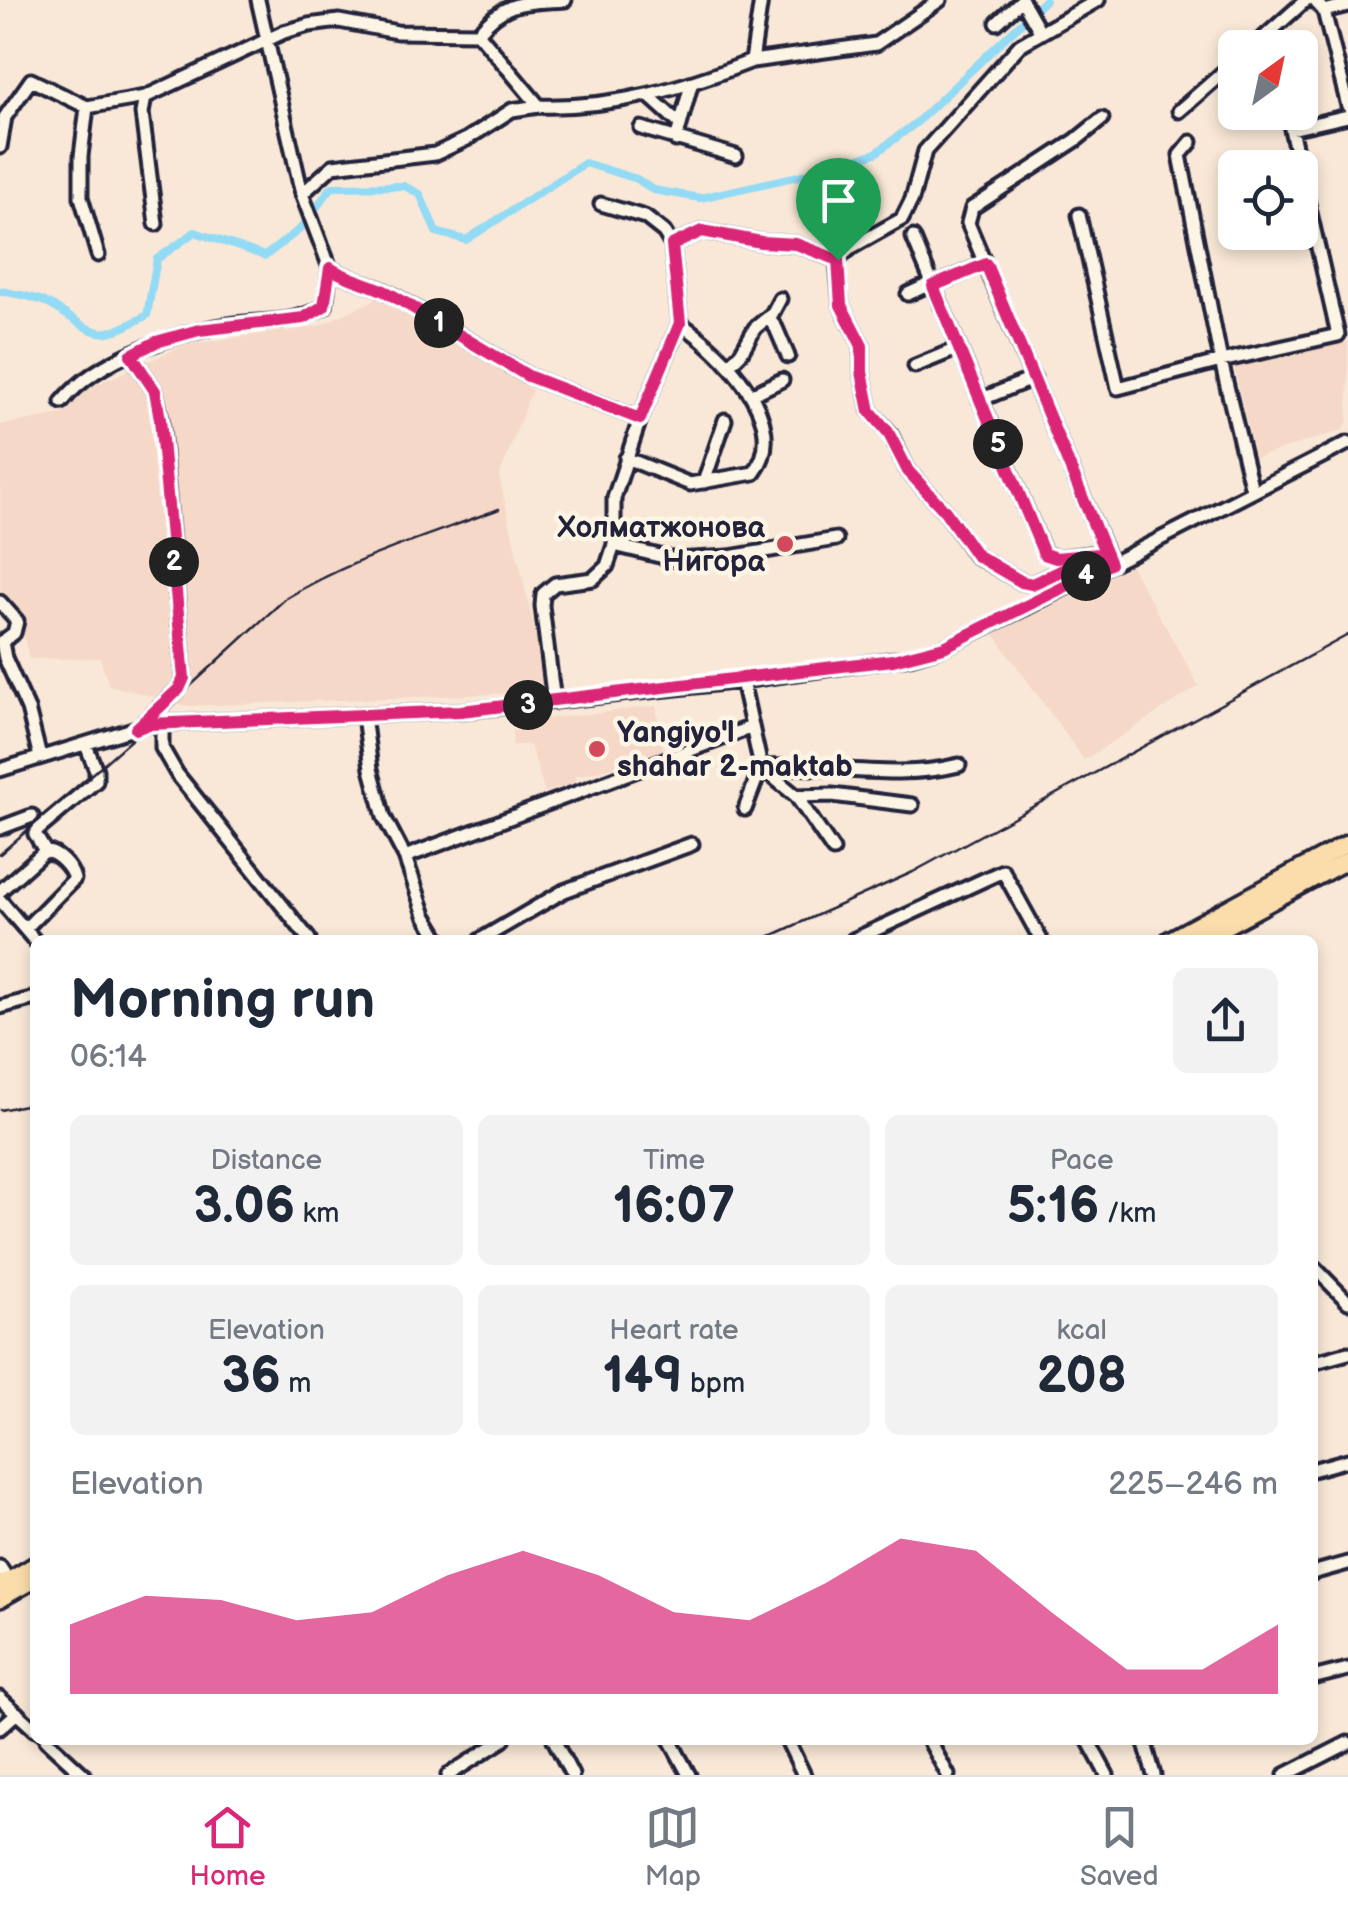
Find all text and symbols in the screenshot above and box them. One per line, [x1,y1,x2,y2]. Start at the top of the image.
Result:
north arrow [1218,30,1318,130]
map controls [1218,30,1318,250]
button: locate [1218,150,1318,250]
pin [796,158,881,261]
icon: arrive [811,173,866,228]
pin: 1 [414,298,464,348]
text: 1 [433,306,445,339]
pin: 5 [973,419,1023,469]
text: 5 [990,427,1006,460]
place label: Холматжонова Нигора [556,510,766,580]
marker: Холматжонова Нигора [774,533,796,555]
pin: 2 [149,537,199,587]
text: 2 [166,545,182,578]
pin: 4 [1061,551,1111,601]
text: 4 [1078,559,1094,592]
pin: 3 [503,680,553,730]
text: 3 [520,688,536,721]
place label: Yangiyo'l shahar 2-maktab [617,715,853,785]
marker: Yangiyo'l shahar 2-maktab [586,738,608,760]
text: Morning run [70,967,375,1034]
button: share [1173,968,1278,1073]
text: 06:14 [70,1038,147,1077]
text: Distance [210,1144,322,1177]
text: Time [643,1144,705,1177]
text: Pace [1050,1144,1114,1177]
text: 3.06 [193,1177,295,1237]
text: 16:07 [613,1177,735,1237]
text: 5:16 [1007,1177,1099,1237]
text: km [295,1197,339,1230]
text: /km [1099,1197,1156,1230]
text: Elevation [208,1314,325,1347]
text: Heart rate [609,1314,739,1347]
text: kcal [1057,1314,1107,1347]
text: 36 [221,1347,281,1407]
text: 149 [603,1347,683,1407]
text: 208 [1037,1347,1127,1407]
text: m [281,1367,311,1400]
text: bpm [683,1367,745,1400]
text: Elevation [70,1465,203,1504]
text: 225–246 m [1108,1465,1278,1504]
tab: Home [190,1800,266,1893]
tab: Map [645,1800,701,1893]
tab: Saved [1080,1800,1158,1893]

